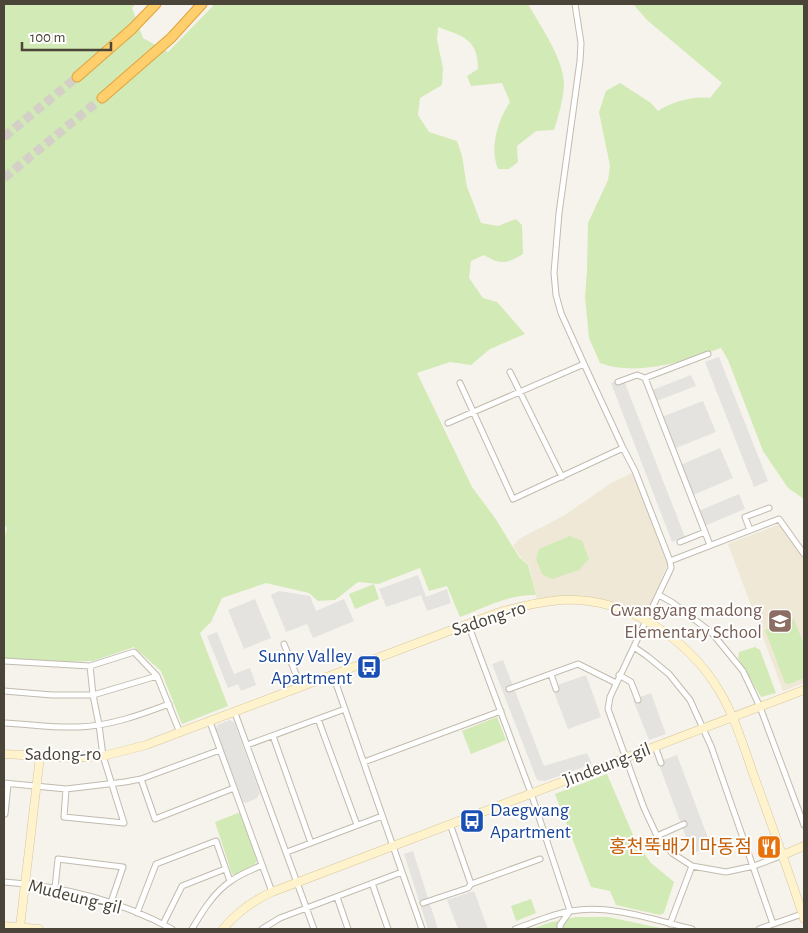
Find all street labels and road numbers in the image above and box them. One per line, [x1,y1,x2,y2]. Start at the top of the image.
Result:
street label: Sadong-ro [450,598,528,640]
street label: Jindeung-gil [561,740,653,790]
street label: Sadong-ro [25,745,101,764]
street label: Mudeung-gil [26,876,124,918]

